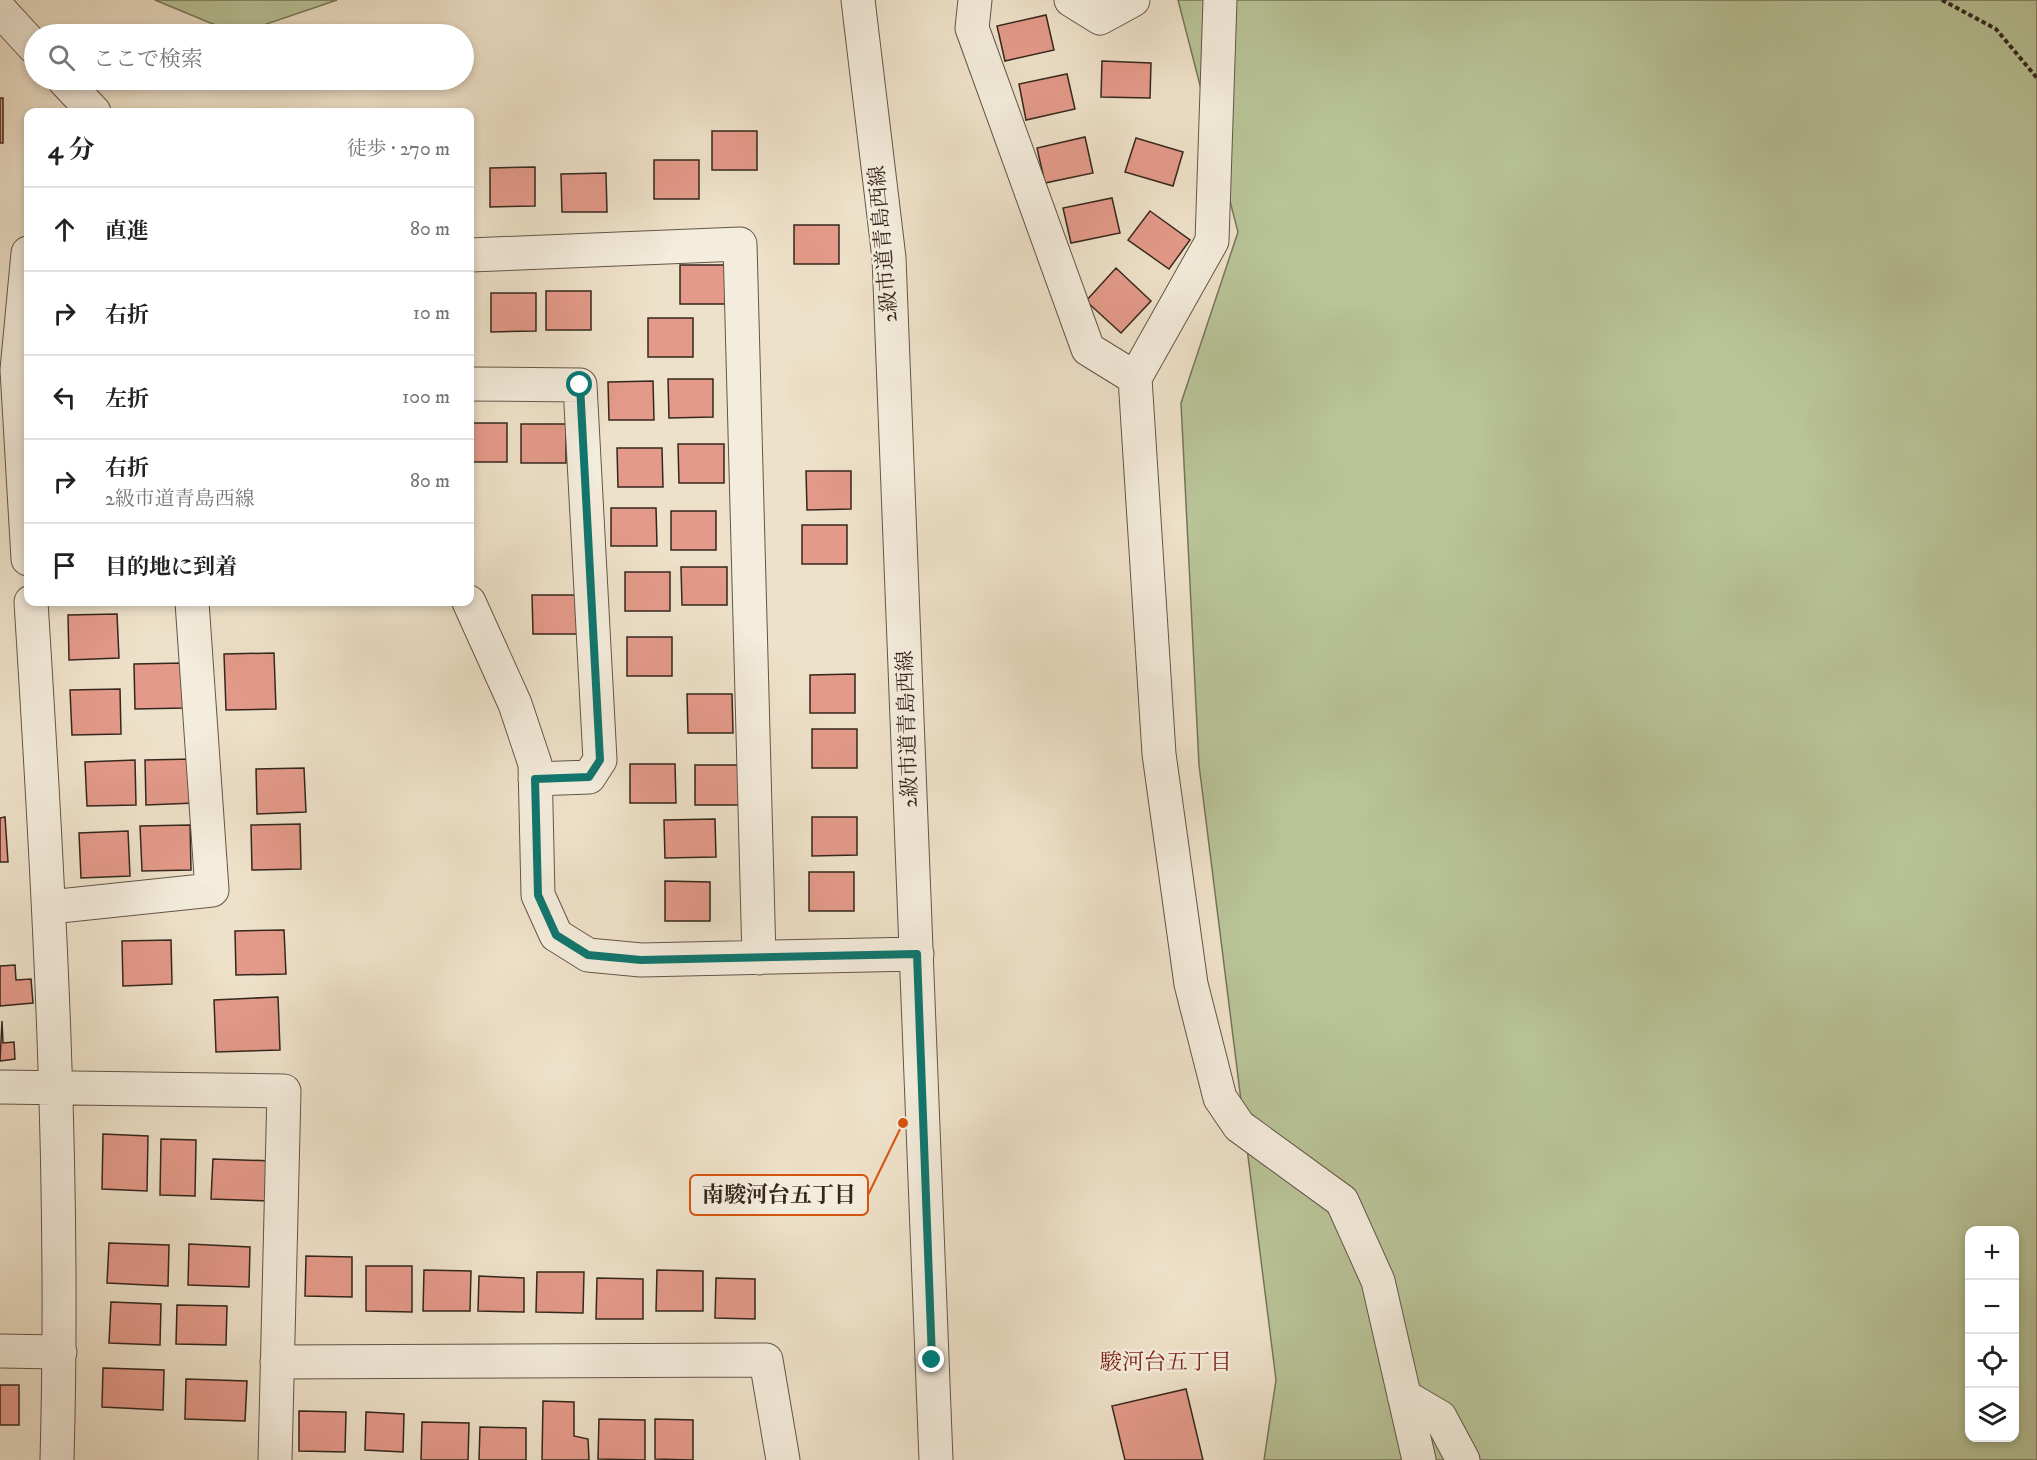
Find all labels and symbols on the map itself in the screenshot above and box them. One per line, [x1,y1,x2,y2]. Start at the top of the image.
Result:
street label: 2級市道青島西線 [864,165,904,323]
route start [566,371,592,397]
street label: 2級市道青島西線 [892,650,924,808]
callout: 南駿河台五丁目 [690,1175,868,1215]
text: 南駿河台五丁目 [702,1182,856,1209]
route end [918,1346,944,1372]
district label: 駿河台五丁目 [1100,1349,1232,1376]

